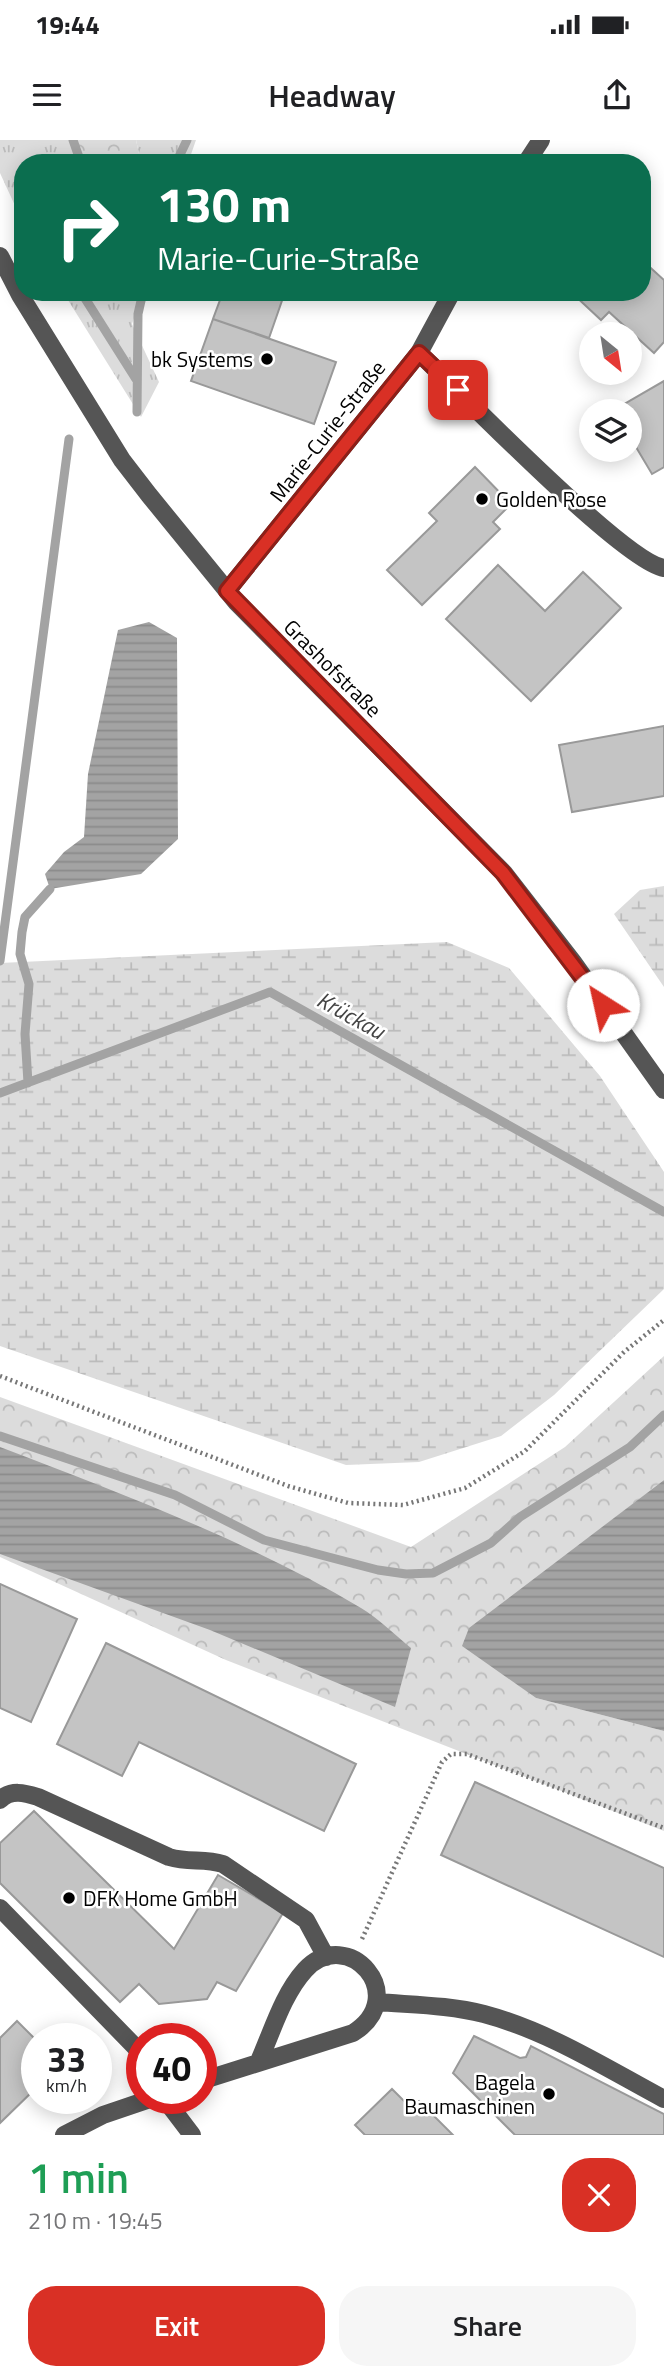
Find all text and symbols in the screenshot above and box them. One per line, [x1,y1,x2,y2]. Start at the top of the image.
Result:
text: 19:44 [35,5,100,44]
text: Headway [268,71,396,119]
icon: menu [28,76,66,114]
icon: share [598,76,636,114]
text: 130 m [157,166,291,241]
icon: right [42,182,133,273]
text: Marie-Curie-Straße [157,234,420,282]
north arrow [579,322,642,385]
map controls [579,322,642,462]
place label: bk Systems [151,343,253,375]
marker: bk Systems [259,351,275,367]
street label: Marie-Curie-Straße [261,353,393,509]
pin [428,360,488,420]
icon: arrive [439,371,477,409]
button: layers [579,399,642,462]
place label: Golden Rose [496,483,607,515]
marker: Golden Rose [474,491,490,507]
street label: Grashofstraße [277,612,389,724]
position arrow [566,968,640,1042]
water label: Krückau [311,982,393,1049]
place label: DFK Home GmbH [83,1882,238,1914]
marker: DFK Home GmbH [61,1890,77,1906]
speed limit sign: 40 [126,2023,217,2114]
text: 33 [47,2032,86,2086]
place label: Bagela Baumaschinen [404,2066,535,2122]
text: km/h [46,2072,87,2099]
marker: Bagela Baumaschinen [541,2086,557,2102]
text: 1 min [28,2145,129,2209]
button: close [562,2158,636,2232]
text: 210 m · 19:45 [28,2203,163,2238]
button: Exit [28,2286,325,2366]
button: Share [339,2286,636,2366]

